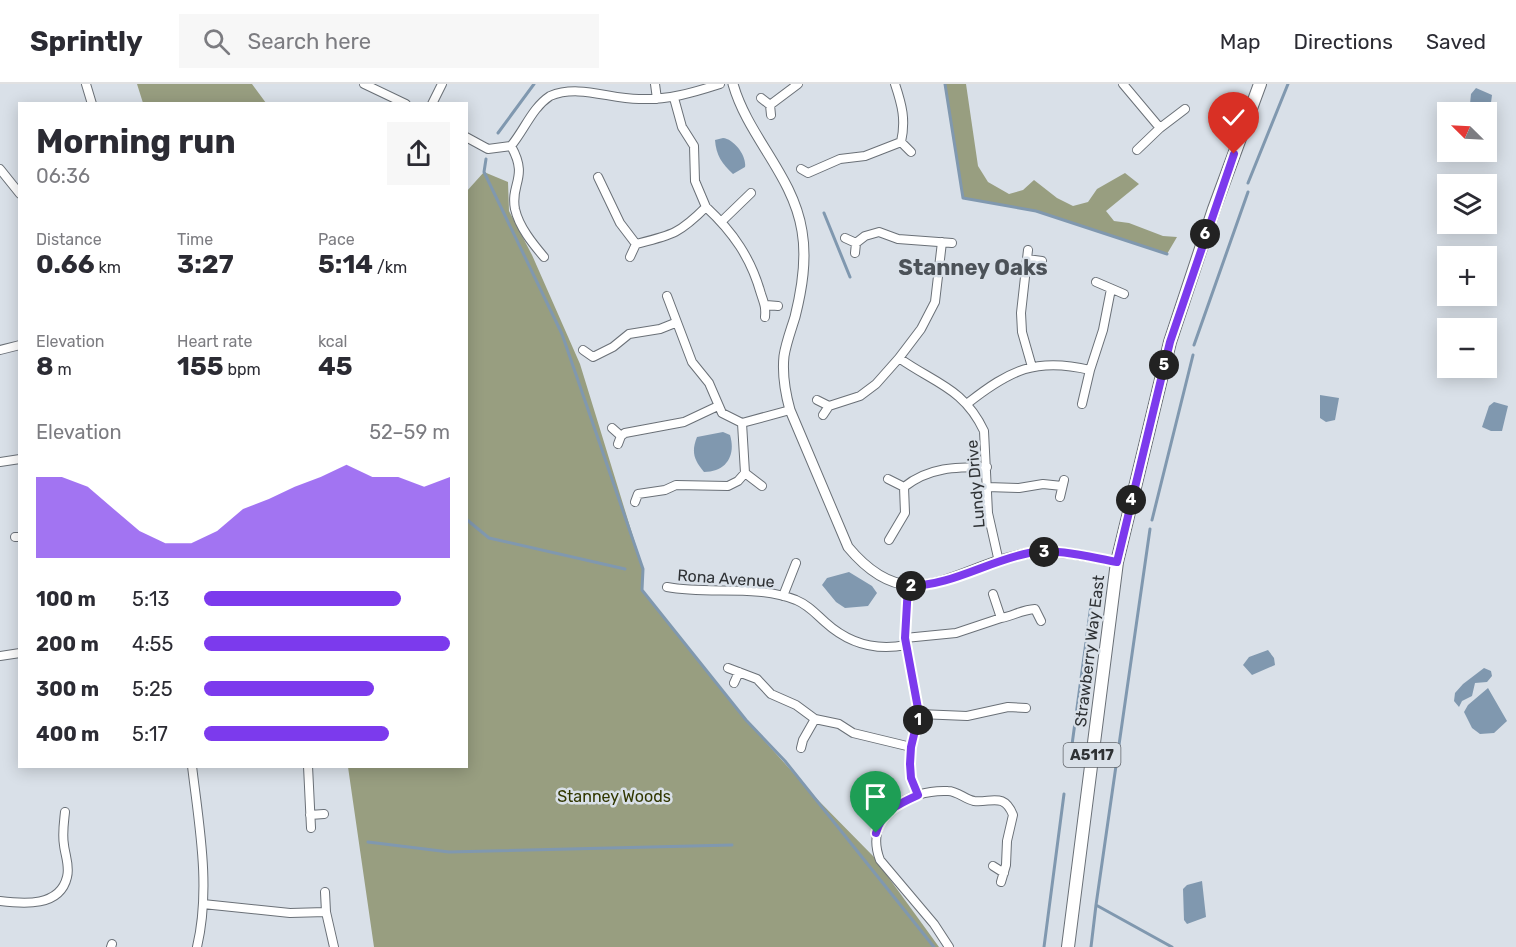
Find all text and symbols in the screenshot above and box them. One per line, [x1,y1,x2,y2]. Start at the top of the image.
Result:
search box [179,14,599,68]
text: Sprintly [30,25,143,58]
icon: search [200,25,233,58]
text: Search here [248,28,371,55]
text: Map [1220,29,1261,54]
text: Directions [1294,29,1393,54]
text: Saved [1426,29,1486,54]
pin [1208,92,1259,154]
icon: check [1217,101,1250,134]
north arrow [1437,102,1497,162]
map controls [1437,102,1497,378]
text: Morning run [36,122,236,161]
button: share [387,122,450,185]
text: 06:36 [36,164,90,188]
button: layers [1437,174,1497,234]
pin: 6 [1190,219,1220,249]
text: 6 [1200,224,1210,243]
text: Distance [36,230,102,249]
text: Time [177,230,213,249]
text: Pace [318,230,355,249]
button: + [1437,246,1497,306]
text: 0.66 [36,249,95,280]
text: 3:27 [177,249,234,280]
text: 5:14 [318,249,373,280]
district label: Stanney Oaks [898,254,1048,281]
text: km [95,258,121,277]
text: /km [373,258,407,277]
button: − [1437,318,1497,378]
text: Elevation [36,332,105,351]
text: Heart rate [177,332,252,351]
text: kcal [318,332,347,351]
pin: 5 [1149,350,1179,380]
text: 8 [36,351,54,382]
text: 155 [177,351,224,382]
text: 45 [318,351,353,382]
text: 5 [1159,355,1169,374]
text: m [54,360,72,379]
text: bpm [224,360,261,379]
text: Elevation [36,420,122,444]
text: 52–59 m [369,420,450,444]
street label: Lundy Drive [962,439,989,529]
pin: 4 [1116,485,1146,515]
text: 4 [1126,490,1136,509]
pin: 3 [1029,537,1059,567]
text: 3 [1039,542,1049,561]
street label: Rona Avenue [677,566,775,591]
pin: 2 [896,571,926,601]
street label: Strawberry Way East [1071,574,1108,728]
text: 2 [906,576,916,595]
text: 100 m [36,587,96,611]
text: 5:13 [132,587,170,611]
text: 200 m [36,632,99,656]
text: 4:55 [132,632,173,656]
text: 300 m [36,677,99,701]
text: 5:25 [132,677,173,701]
pin: 1 [903,705,933,735]
text: 1 [914,710,922,729]
text: 400 m [36,722,99,746]
text: 5:17 [132,722,168,746]
road number: A5117 [1064,743,1120,767]
pin [850,771,901,833]
icon: arrive [859,780,892,813]
park label: Stanney Woods [557,787,671,806]

